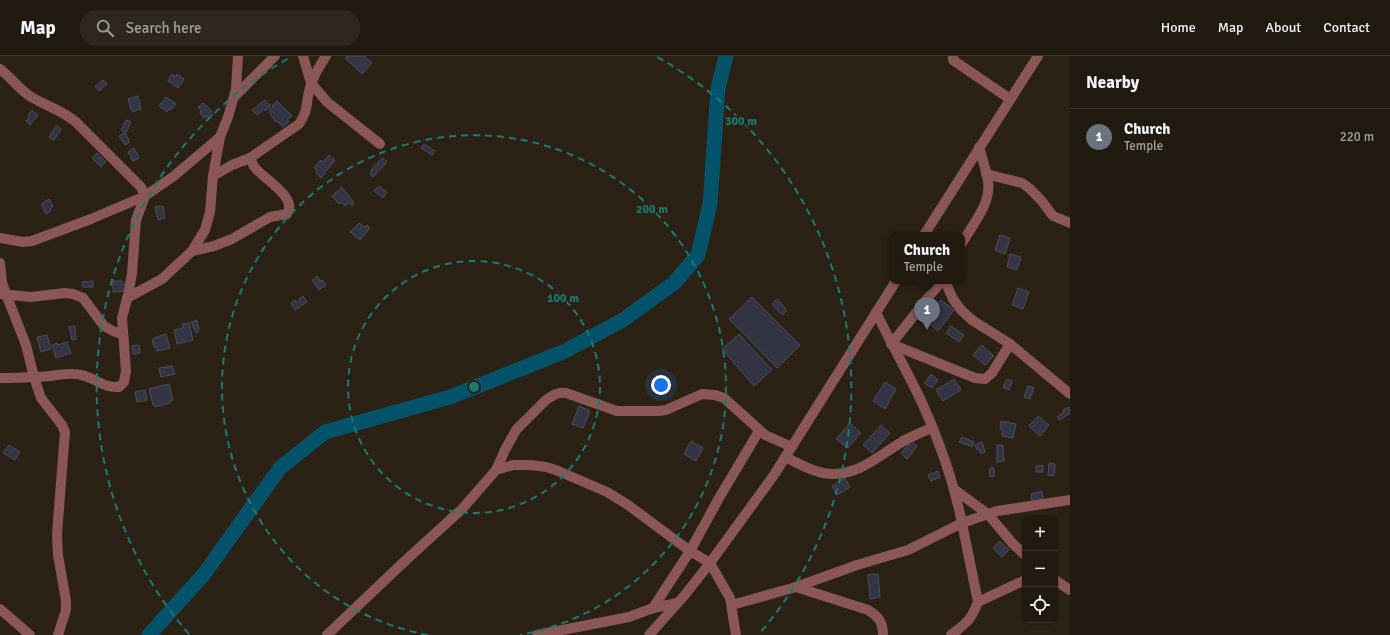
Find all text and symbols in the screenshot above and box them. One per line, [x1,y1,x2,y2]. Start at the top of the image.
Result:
search box [80,10,360,46]
text: Map [20,16,56,40]
icon: search [94,17,116,39]
text: Search here [126,19,201,37]
text: Home [1161,19,1196,36]
text: Map [1218,19,1243,36]
text: About [1265,19,1301,36]
text: Contact [1323,19,1370,36]
text: Nearby [1086,72,1139,93]
text: 300 m [725,114,757,129]
text: Church [1124,120,1171,138]
text: 1 [1095,129,1103,145]
text: 220 m [1340,129,1374,145]
text: Temple [1124,138,1163,154]
text: 200 m [636,202,668,217]
popup [889,232,965,284]
text: Church [904,241,950,259]
text: Temple [904,259,943,275]
text: 100 m [547,291,579,306]
pin: 1 [914,297,940,330]
your location [651,375,671,395]
centre of rings [467,380,481,394]
map controls [1022,515,1058,623]
button: + [1022,515,1058,551]
button: − [1022,551,1058,587]
button: locate [1022,587,1058,623]

